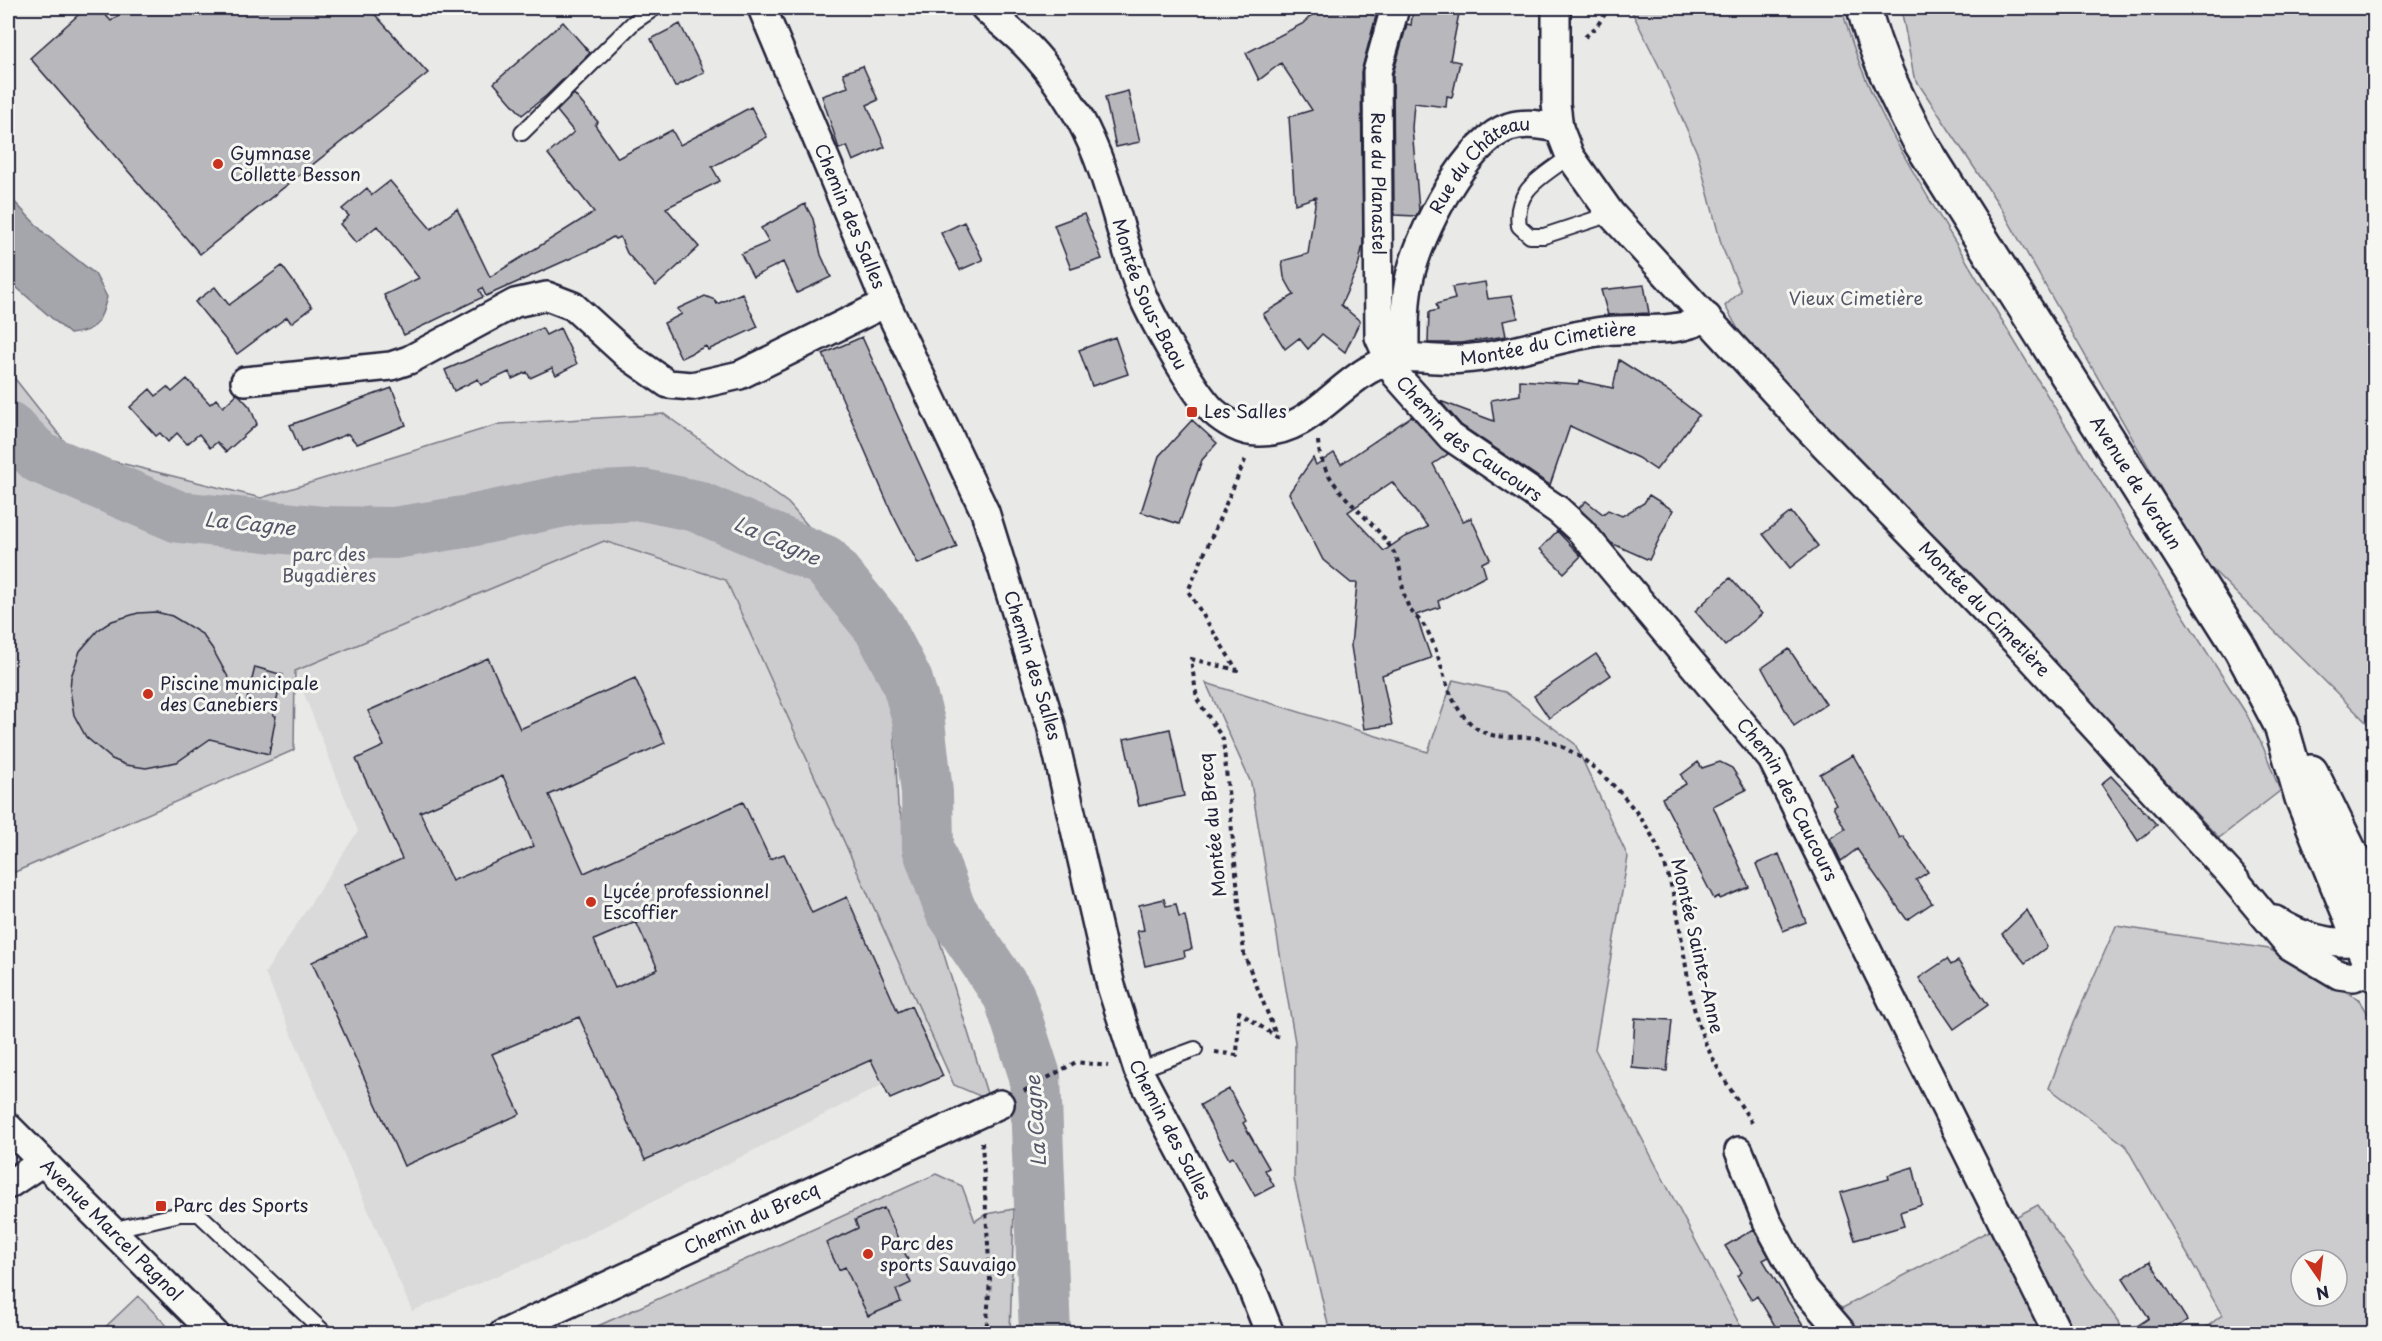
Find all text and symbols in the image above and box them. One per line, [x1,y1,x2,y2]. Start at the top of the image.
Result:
street label: Rue du Château [1422,109,1531,218]
street label: Rue du Planastel [1365,112,1393,255]
place label: Gymnase Collette Besson [230,139,361,187]
street label: Chemin des Salles [808,139,893,293]
marker: Gymnase Collette Besson [211,157,225,171]
street label: Montée Sous-Baou [1106,215,1195,375]
park label: Vieux Cimetière [1789,284,1924,311]
street label: Montée du Cimetière [1459,315,1637,371]
street label: Chemin des Caucours [1391,369,1548,508]
place label: Les Salles [1204,397,1287,424]
marker: Les Salles [1185,405,1199,419]
street label: Avenue de Verdun [2084,410,2189,555]
water label: La Cagne [203,503,298,543]
water label: La Cagne [729,508,826,573]
street label: Montée du Cimetière [1913,535,2057,682]
park label: parc des Bugadières [282,540,376,588]
street label: Chemin des Salles [998,587,1069,743]
place label: Piscine municipale des Canebiers [160,669,319,717]
marker: Piscine municipale des Canebiers [141,687,155,701]
street label: Chemin des Caucours [1731,711,1846,886]
street label: Montée du Brecq [1191,752,1232,898]
street label: Montée Sainte-Anne [1665,856,1732,1036]
place label: Lycée professionnel Escoffier [603,877,769,925]
marker: Lycée professionnel Escoffier [584,895,598,909]
street label: Chemin des Salles [1124,1056,1219,1204]
water label: La Cagne [1017,1074,1053,1168]
street label: Avenue Marcel Pagnol [35,1152,190,1306]
street label: Chemin du Brecq [679,1175,823,1261]
place label: Parc des Sports [173,1191,308,1218]
marker: Parc des Sports [154,1199,168,1213]
place label: Parc des sports Sauvaigo [880,1229,1016,1277]
marker: Parc des sports Sauvaigo [861,1247,875,1261]
north arrow [2289,1248,2349,1308]
text: N [2314,1280,2332,1307]

